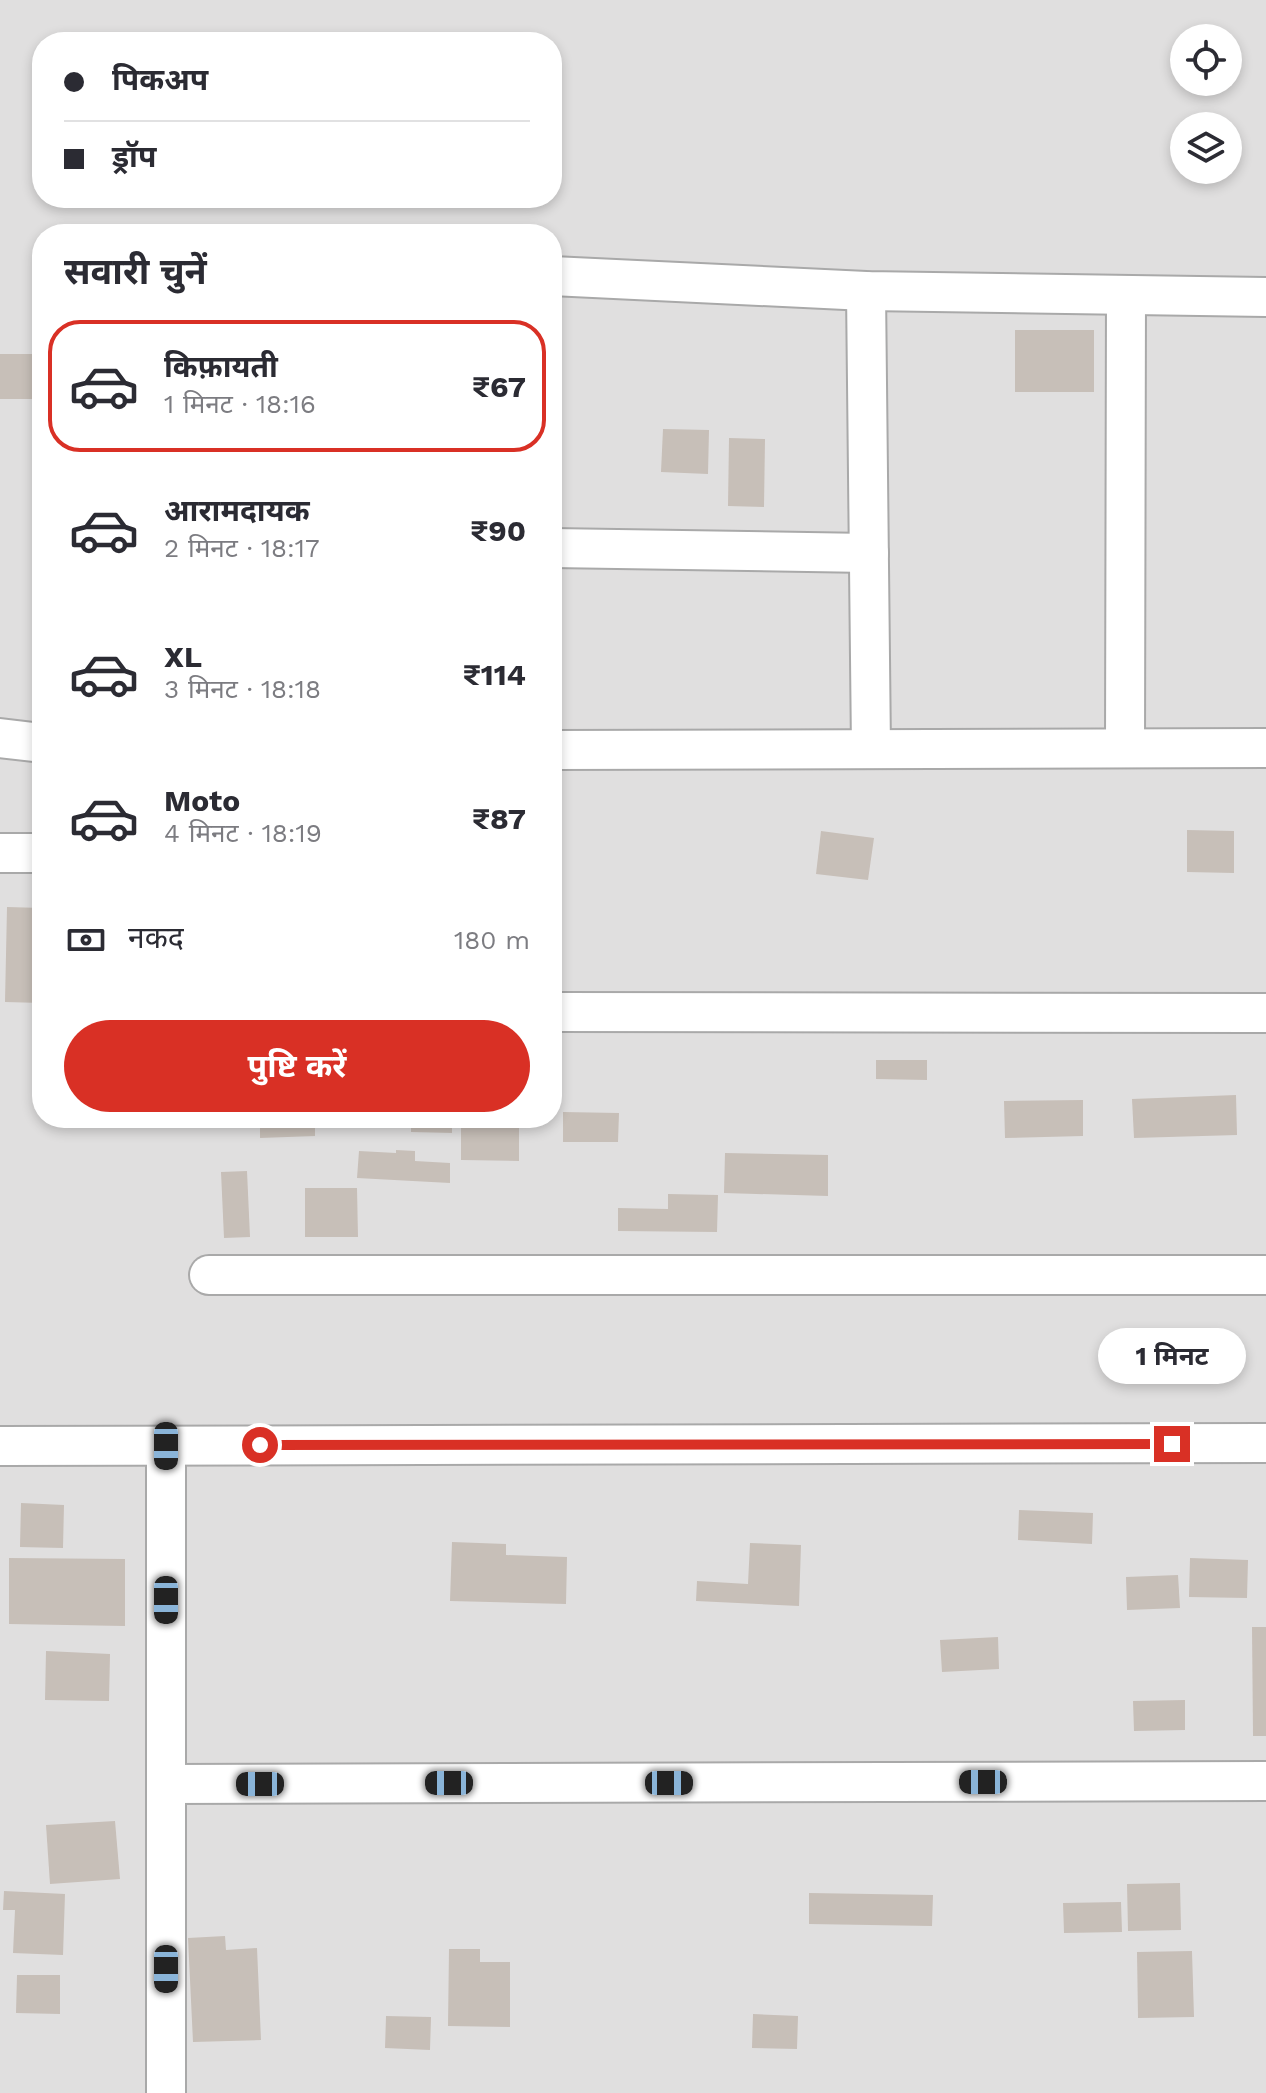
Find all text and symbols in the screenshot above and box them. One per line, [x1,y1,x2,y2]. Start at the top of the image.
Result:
map controls [1170,24,1242,184]
button: locate [1170,24,1242,96]
text: पिकअप [112,62,208,97]
button: layers [1170,112,1242,184]
text: ड्रॉप [112,139,156,174]
text: सवारी चुनें [64,251,207,293]
text: किफ़ायती [164,349,278,384]
icon: car [68,350,140,422]
text: ₹67 [472,369,526,404]
text: 1 मिनट · 18:16 [164,389,316,419]
text: आरामदायक [164,493,310,528]
icon: car [68,494,140,566]
text: ₹90 [470,513,526,548]
text: 2 मिनट · 18:17 [164,533,320,563]
icon: car [68,638,140,710]
text: XL [164,639,202,674]
text: ₹114 [463,657,526,692]
text: 3 मिनट · 18:18 [164,674,321,704]
icon: car [68,782,140,854]
text: Moto [164,783,240,818]
text: ₹87 [472,801,526,836]
text: 4 मिनट · 18:19 [164,818,322,848]
icon: cash [64,918,108,962]
text: नकद [128,920,184,955]
text: 180 m [454,925,530,955]
button: पुष्टि करें [64,1020,530,1112]
callout: 1 मिनट [1098,1328,1246,1384]
text: 1 मिनट [1135,1341,1209,1371]
car [154,1422,178,1470]
route end [1154,1426,1190,1462]
route start [242,1427,278,1463]
car [154,1576,178,1624]
car [959,1770,1007,1794]
car [425,1771,473,1795]
car [645,1771,693,1795]
car [236,1772,284,1796]
car [154,1945,178,1993]

